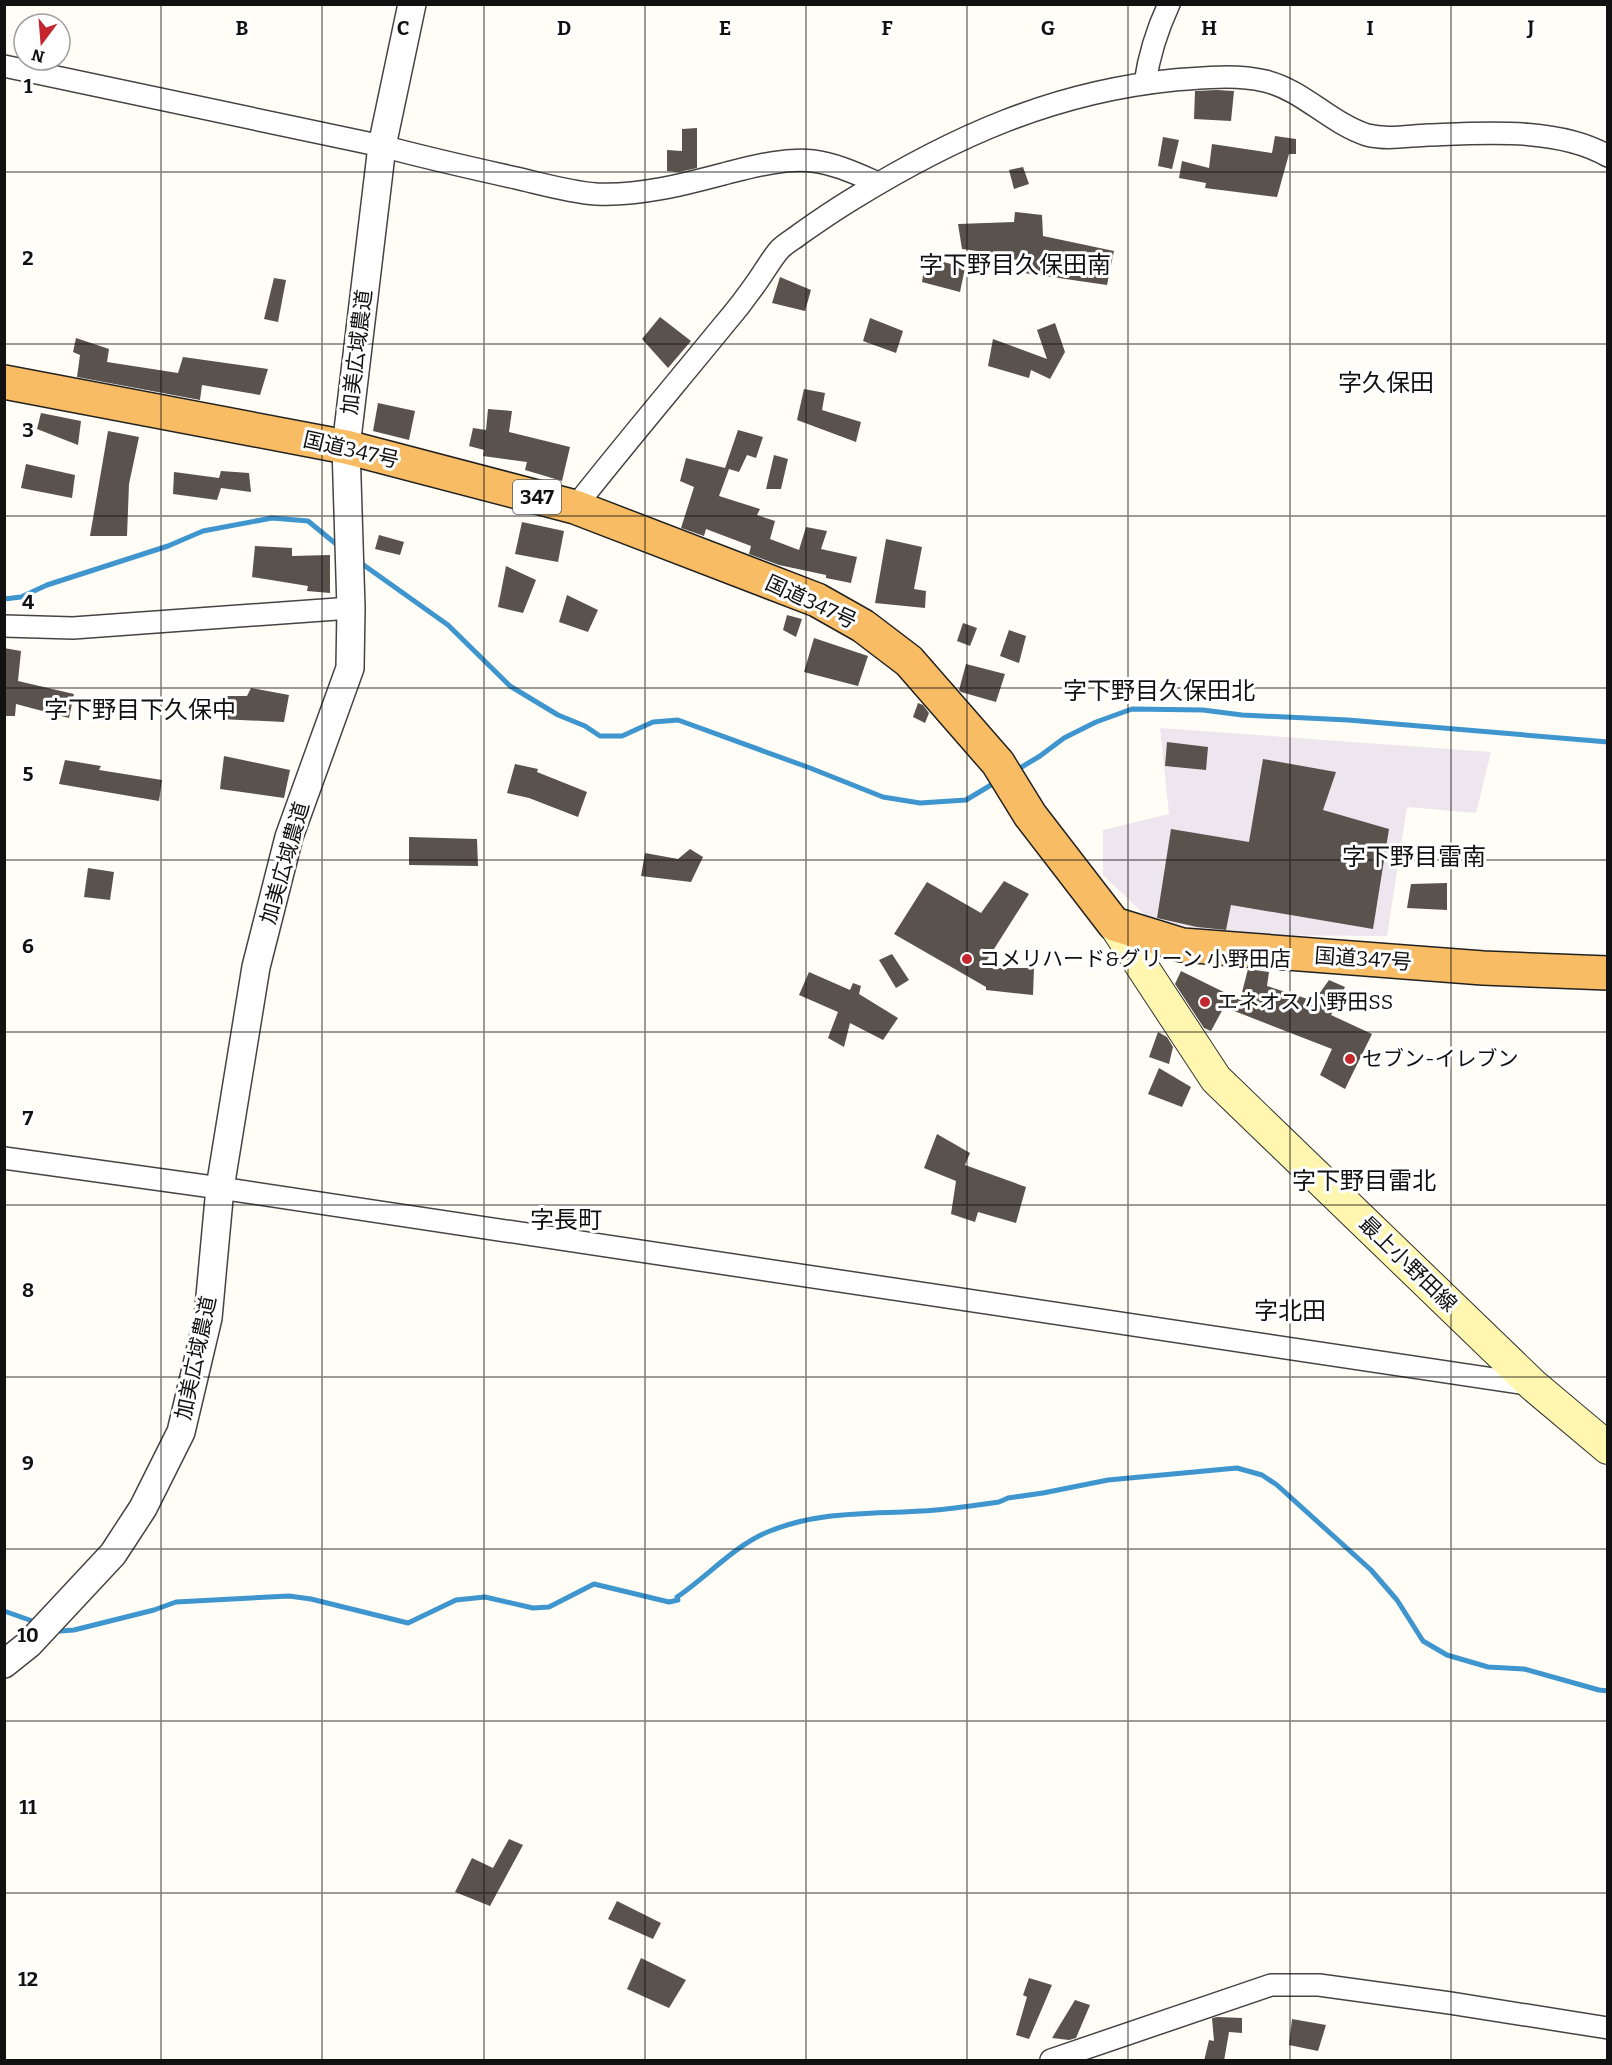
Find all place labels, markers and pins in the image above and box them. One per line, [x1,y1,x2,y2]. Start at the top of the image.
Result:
place label: コメリハード&グリーン 小野田店 [979,946,1291,972]
marker: コメリハード&グリーン 小野田店 [960,952,974,966]
place label: エネオス 小野田SS [1217,989,1393,1015]
marker: エネオス 小野田SS [1198,995,1212,1009]
place label: セブン-イレブン [1362,1046,1519,1072]
marker: セブン-イレブン [1343,1052,1357,1066]

